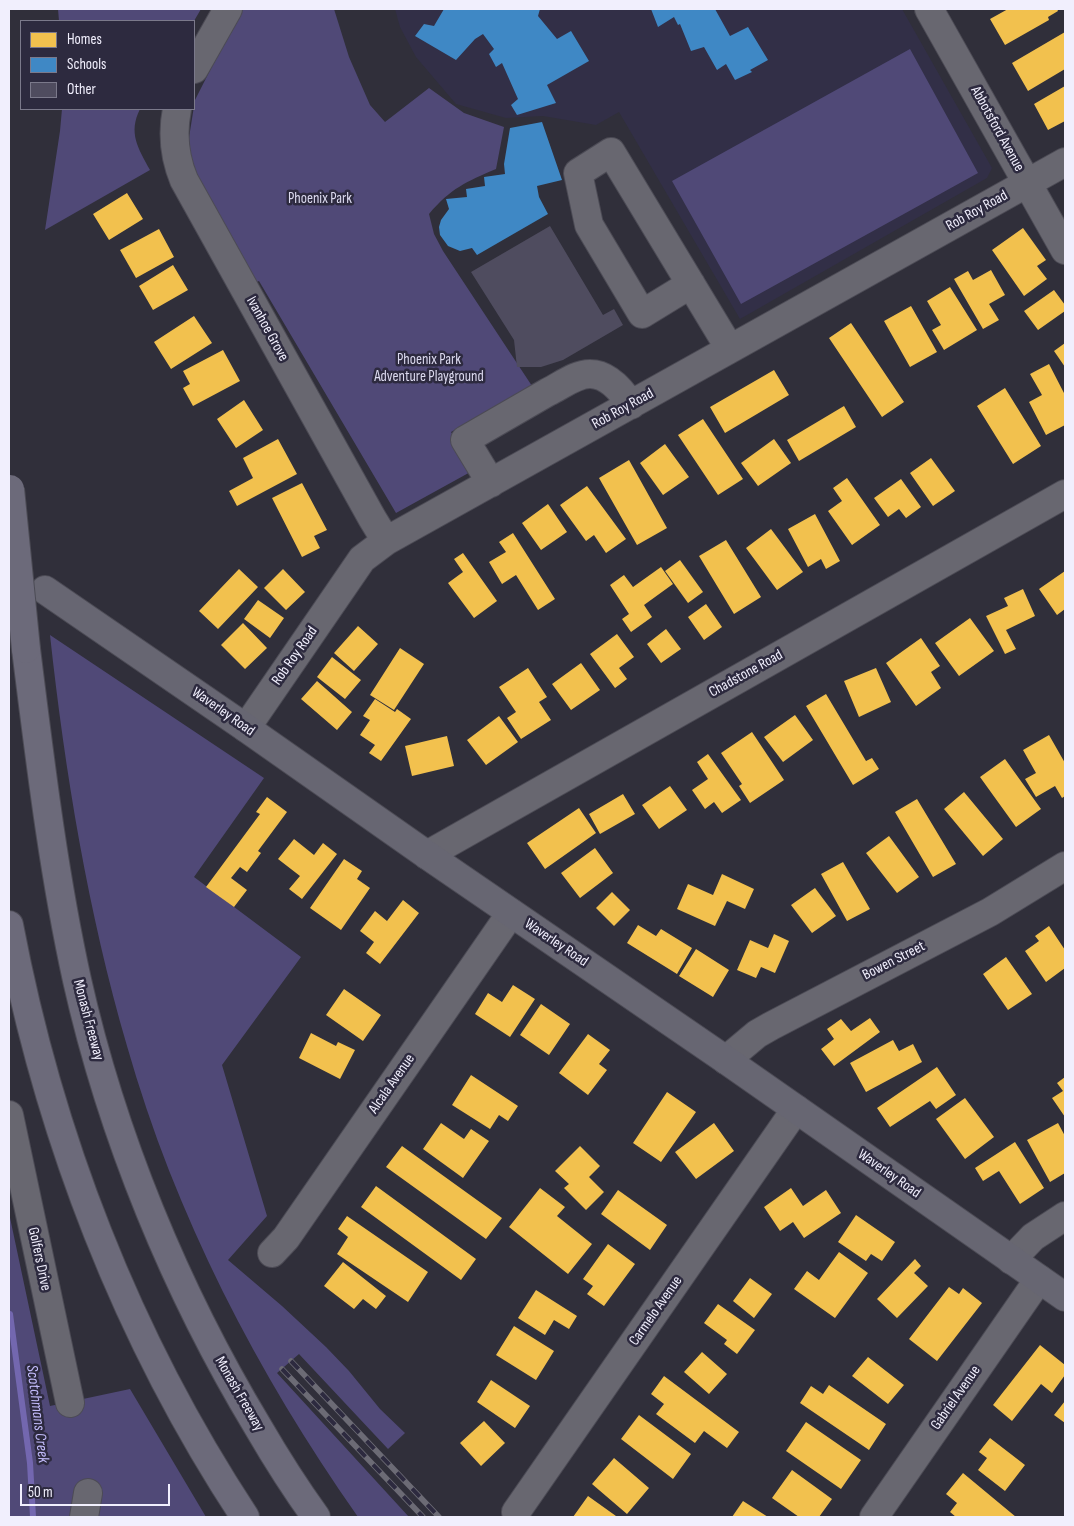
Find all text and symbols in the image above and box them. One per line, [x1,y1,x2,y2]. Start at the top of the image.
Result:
legend [20,20,195,110]
text: Homes [67,30,102,49]
text: Schools [67,55,106,74]
text: Other [67,80,96,99]
street label: Abbotsford Avenue [966,83,1028,175]
street label: Rob Roy Road [943,187,1011,235]
park label: Phoenix Park [288,190,352,208]
street label: Ivanhoe Grove [242,293,292,365]
park label: Phoenix Park Adventure Playground [374,351,484,386]
street label: Rob Roy Road [589,385,657,433]
street label: Rob Roy Road [268,623,322,689]
street label: Chadstone Road [706,646,786,702]
street label: Waverley Road [188,684,258,740]
street label: Waverley Road [521,915,591,971]
street label: Bowen Street [860,938,928,984]
street label: Monash Freeway [69,978,107,1062]
street label: Alcala Avenue [365,1051,419,1117]
street label: Waverley Road [854,1146,924,1202]
street label: Golfers Drive [23,1226,55,1292]
street label: Carmelo Avenue [625,1273,687,1349]
street label: Monash Freeway [210,1354,268,1434]
street label: Gabriel Avenue [927,1362,985,1434]
water label: Scotchmans Creek [21,1364,53,1464]
scale bar [22,1474,172,1506]
text: 50 m [28,1483,53,1502]

